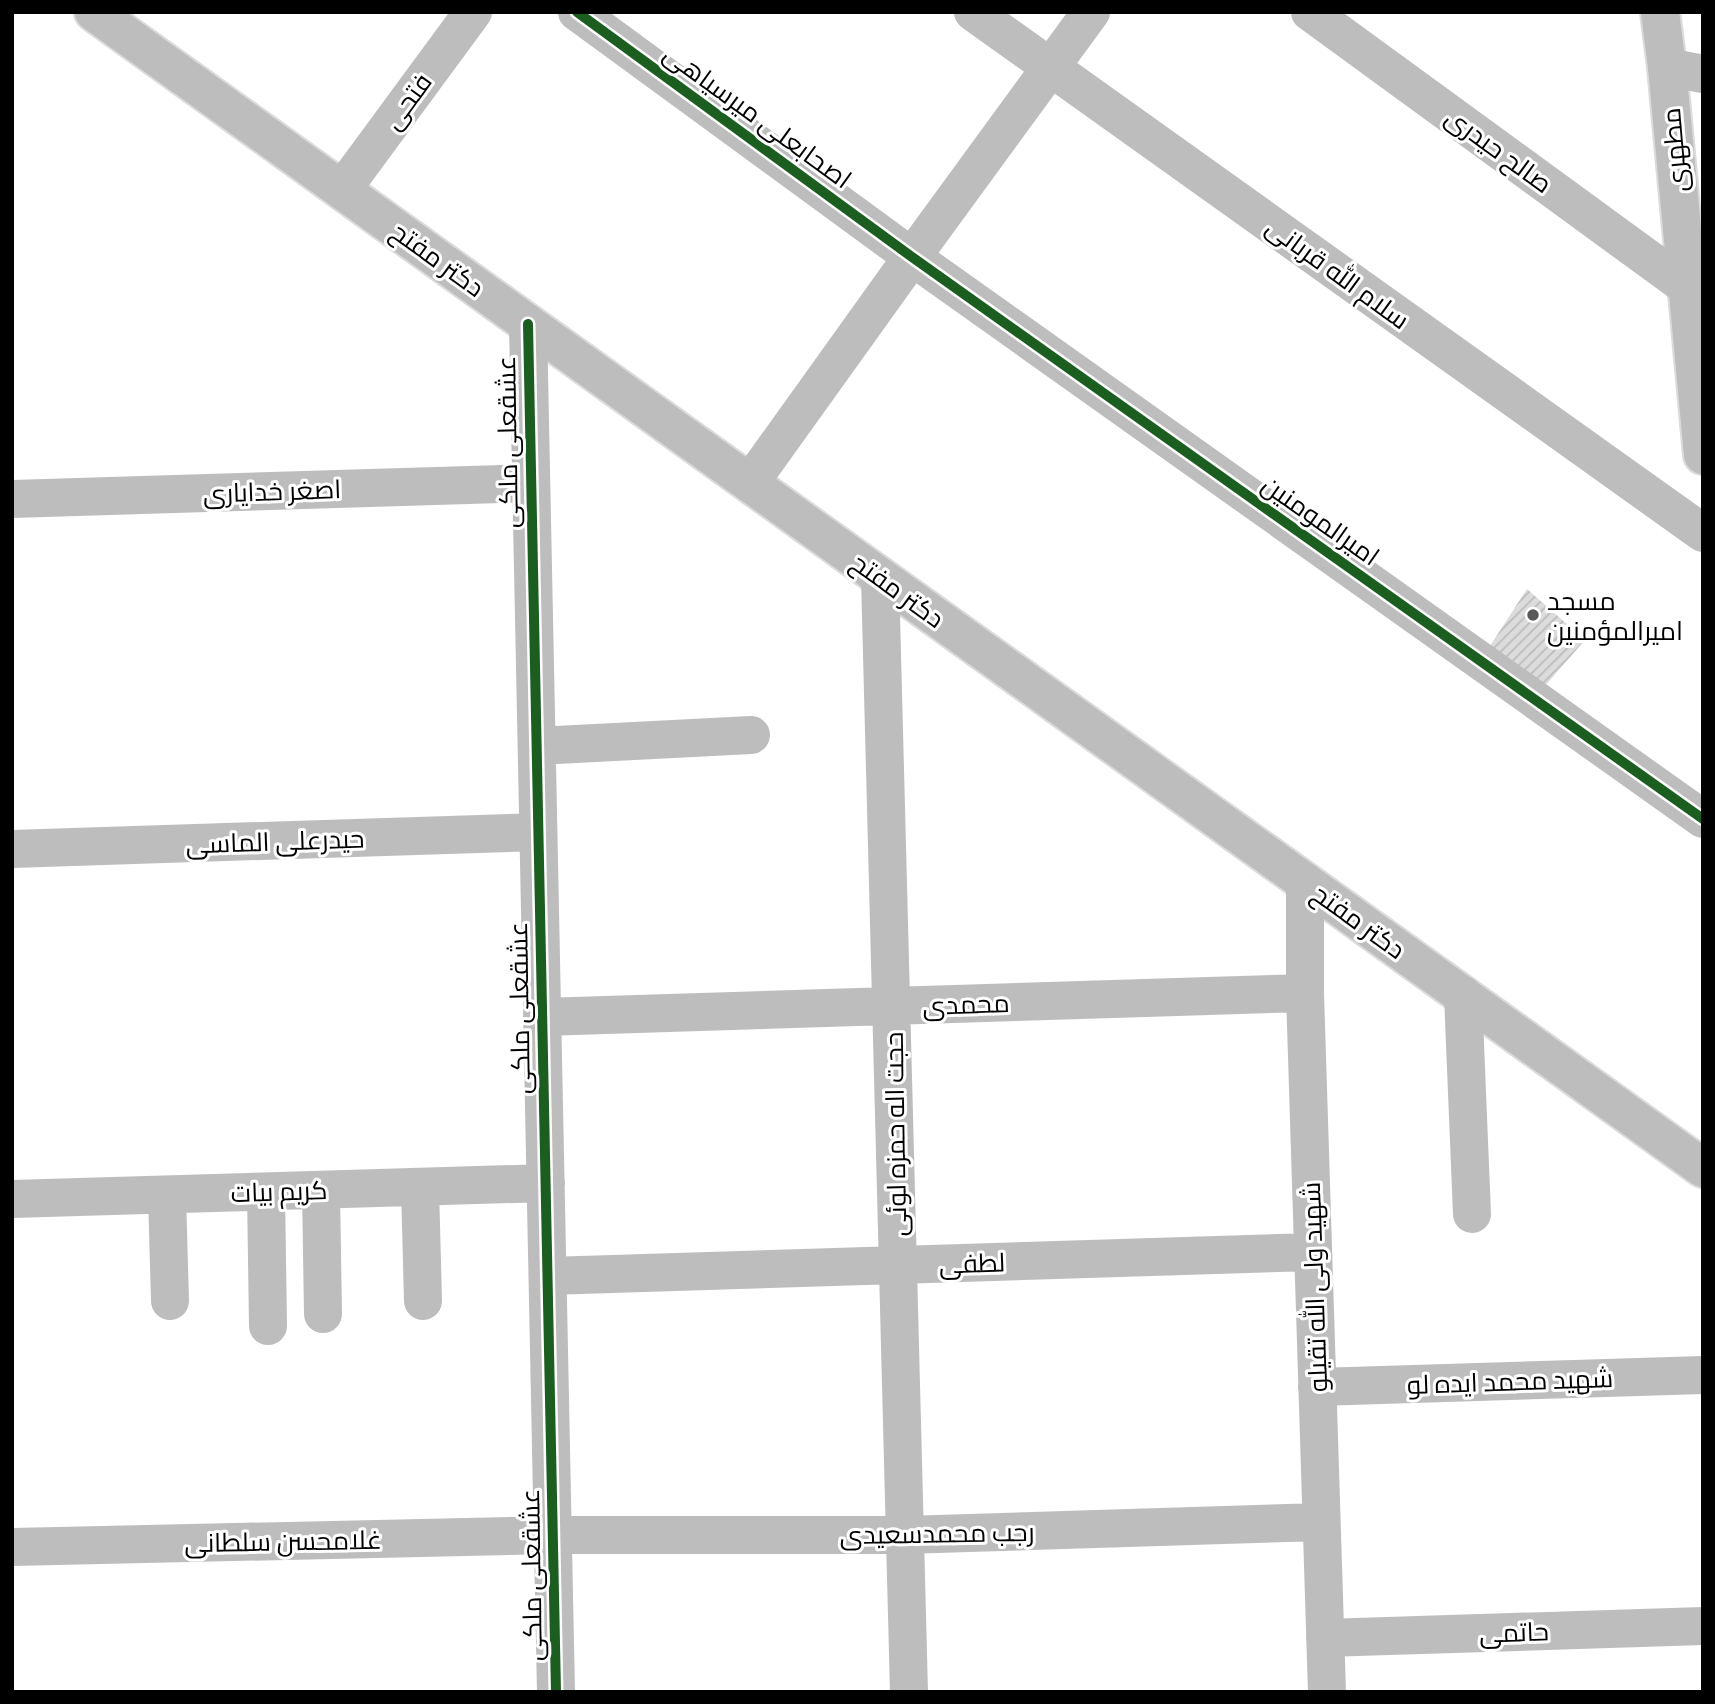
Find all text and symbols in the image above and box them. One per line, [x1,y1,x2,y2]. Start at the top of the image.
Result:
street label: اصحابعلی میرسیاهی [656,34,860,198]
street label: فتحی [373,64,441,138]
street label: صالح حیدری [1437,98,1561,202]
street label: مطهری [1651,106,1697,194]
street label: سلام الله قربانی [1258,208,1418,338]
street label: دکتر مفتح [383,212,493,306]
street label: عشقعلی ملکی [486,355,528,529]
street label: امیرالمومنین [1254,465,1388,575]
street label: اصغر خدایاری [202,469,342,513]
street label: دکتر مفتح [843,543,953,637]
place label: مسجد امیرالمؤمنین [1547,581,1683,650]
marker: مسجد امیرالمؤمنین [1525,607,1541,623]
street label: حیدرعلی الماسی [185,818,365,864]
street label: دکتر مفتح [1304,874,1414,968]
street label: عشقعلی ملکی [498,921,540,1095]
street label: محمدی [922,983,1010,1025]
street label: حجت اله حمزه لوئی [874,1031,916,1237]
street label: کریم بیات [230,1170,328,1212]
street label: شهید ولی الله تقیلو [1291,1181,1337,1393]
street label: لطفی [938,1242,1006,1284]
street label: شهید محمد ایده لو [1406,1358,1614,1404]
street label: عشقعلی ملکی [510,1488,552,1662]
street label: رجب محمدسعیدی [839,1512,1035,1554]
street label: غلامحسن سلطانی [184,1520,382,1562]
street label: حاتمی [1479,1611,1549,1653]

